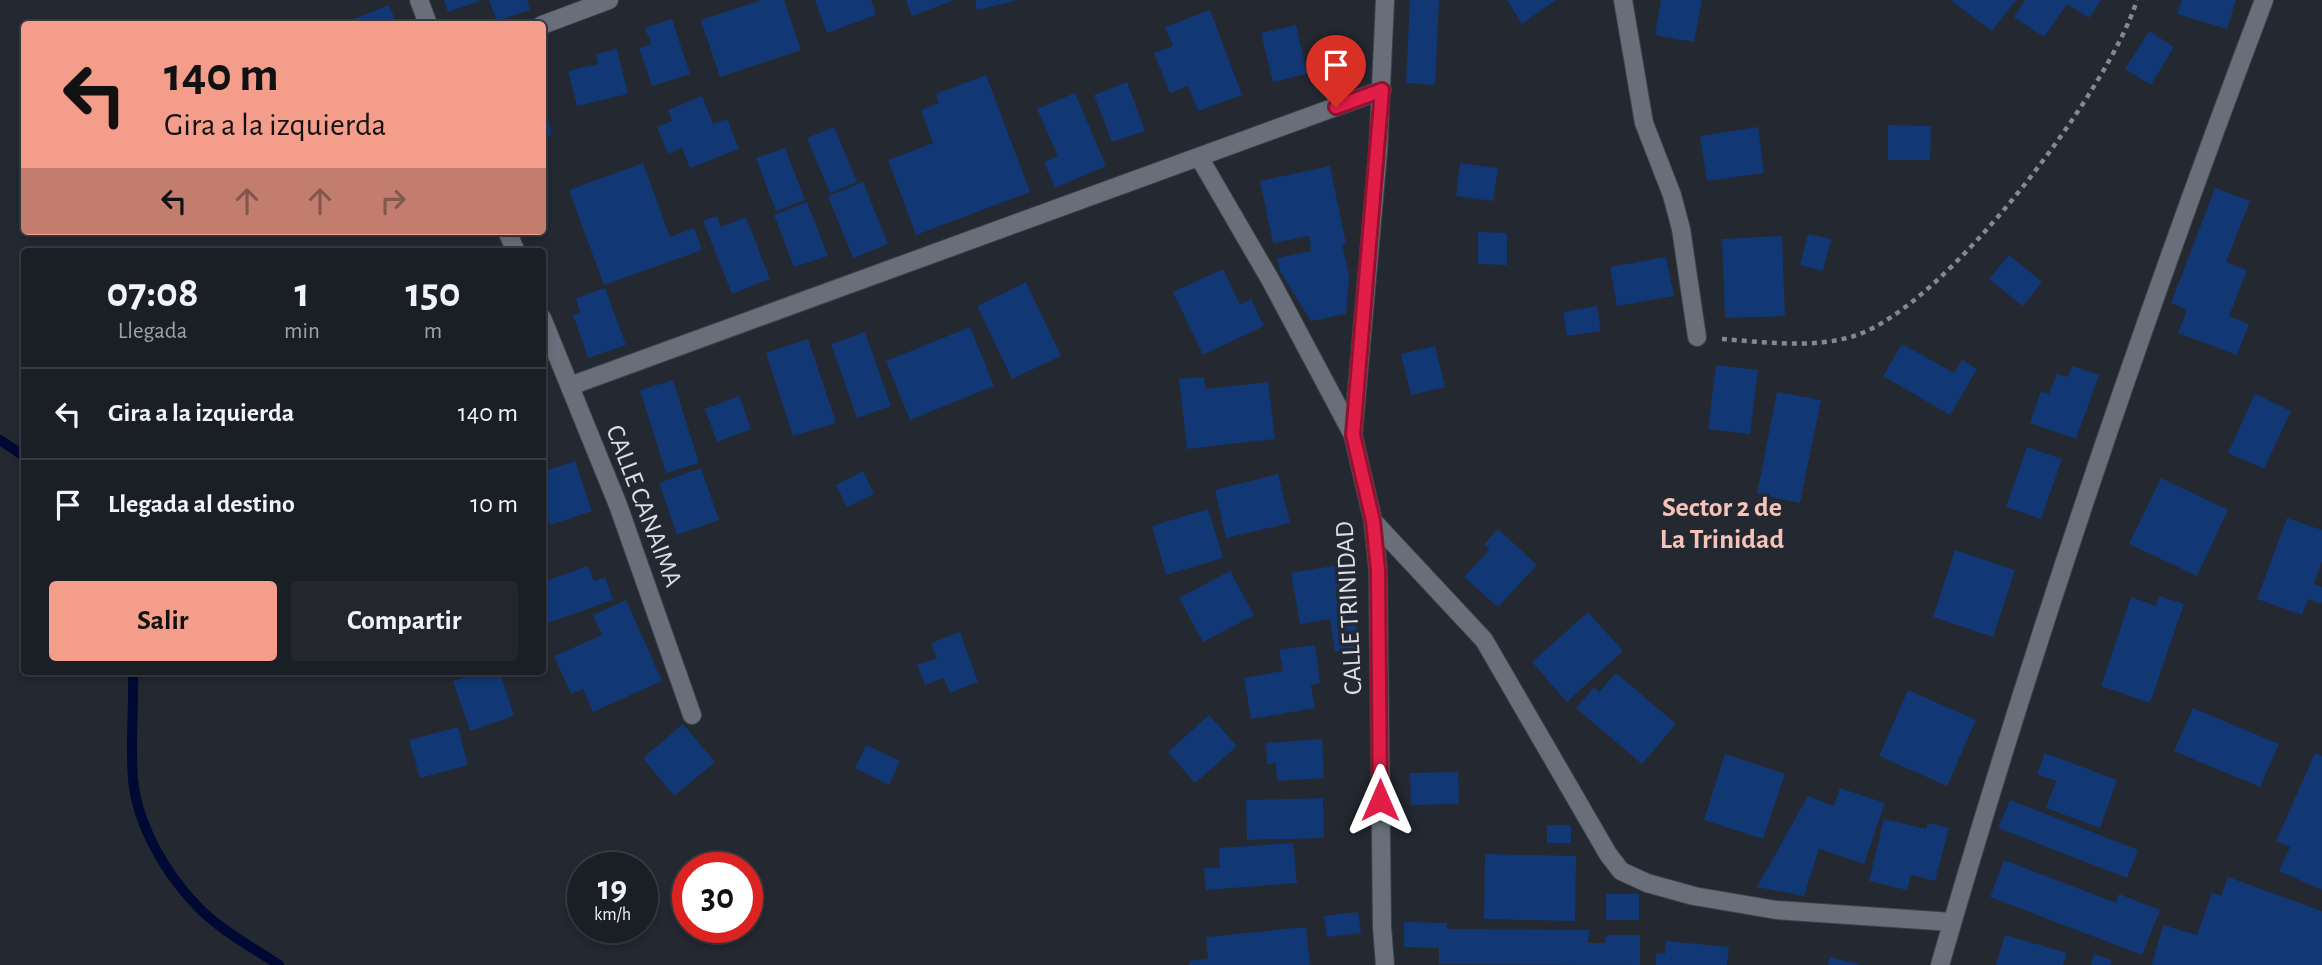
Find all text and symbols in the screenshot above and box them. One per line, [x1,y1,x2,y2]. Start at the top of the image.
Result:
pin [1306,35,1366,107]
icon: arrive [1317,46,1355,84]
icon: left [49,49,140,140]
text: 140 m [164,51,279,100]
text: Gira a la izquierda [164,109,386,141]
icon: left [155,182,193,220]
icon: ahead [228,182,266,220]
icon: ahead [301,182,339,220]
icon: right [374,182,412,220]
text: 07:08 [106,272,199,314]
text: 1 [294,272,310,314]
text: 150 [405,272,461,314]
text: Llegada [118,320,187,343]
text: min [284,320,320,343]
text: m [424,320,442,343]
icon: left [49,395,87,433]
text: Gira a la izquierda [108,400,294,426]
text: 140 m [458,400,518,426]
street label: CALLE CANAIMA [601,422,687,590]
icon: arrive [49,486,87,524]
text: Llegada al destino [108,491,295,517]
text: 10 m [470,491,518,517]
district label: Sector 2 de La Trinidad [1660,494,1784,554]
street label: CALLE TRINIDAD [1331,520,1367,696]
button: Salir [49,581,277,661]
button: Compartir [291,581,518,661]
position arrow [1343,763,1417,837]
speed limit sign: 30 [672,852,763,943]
text: 19 [598,871,627,906]
text: km/h [594,906,631,924]

